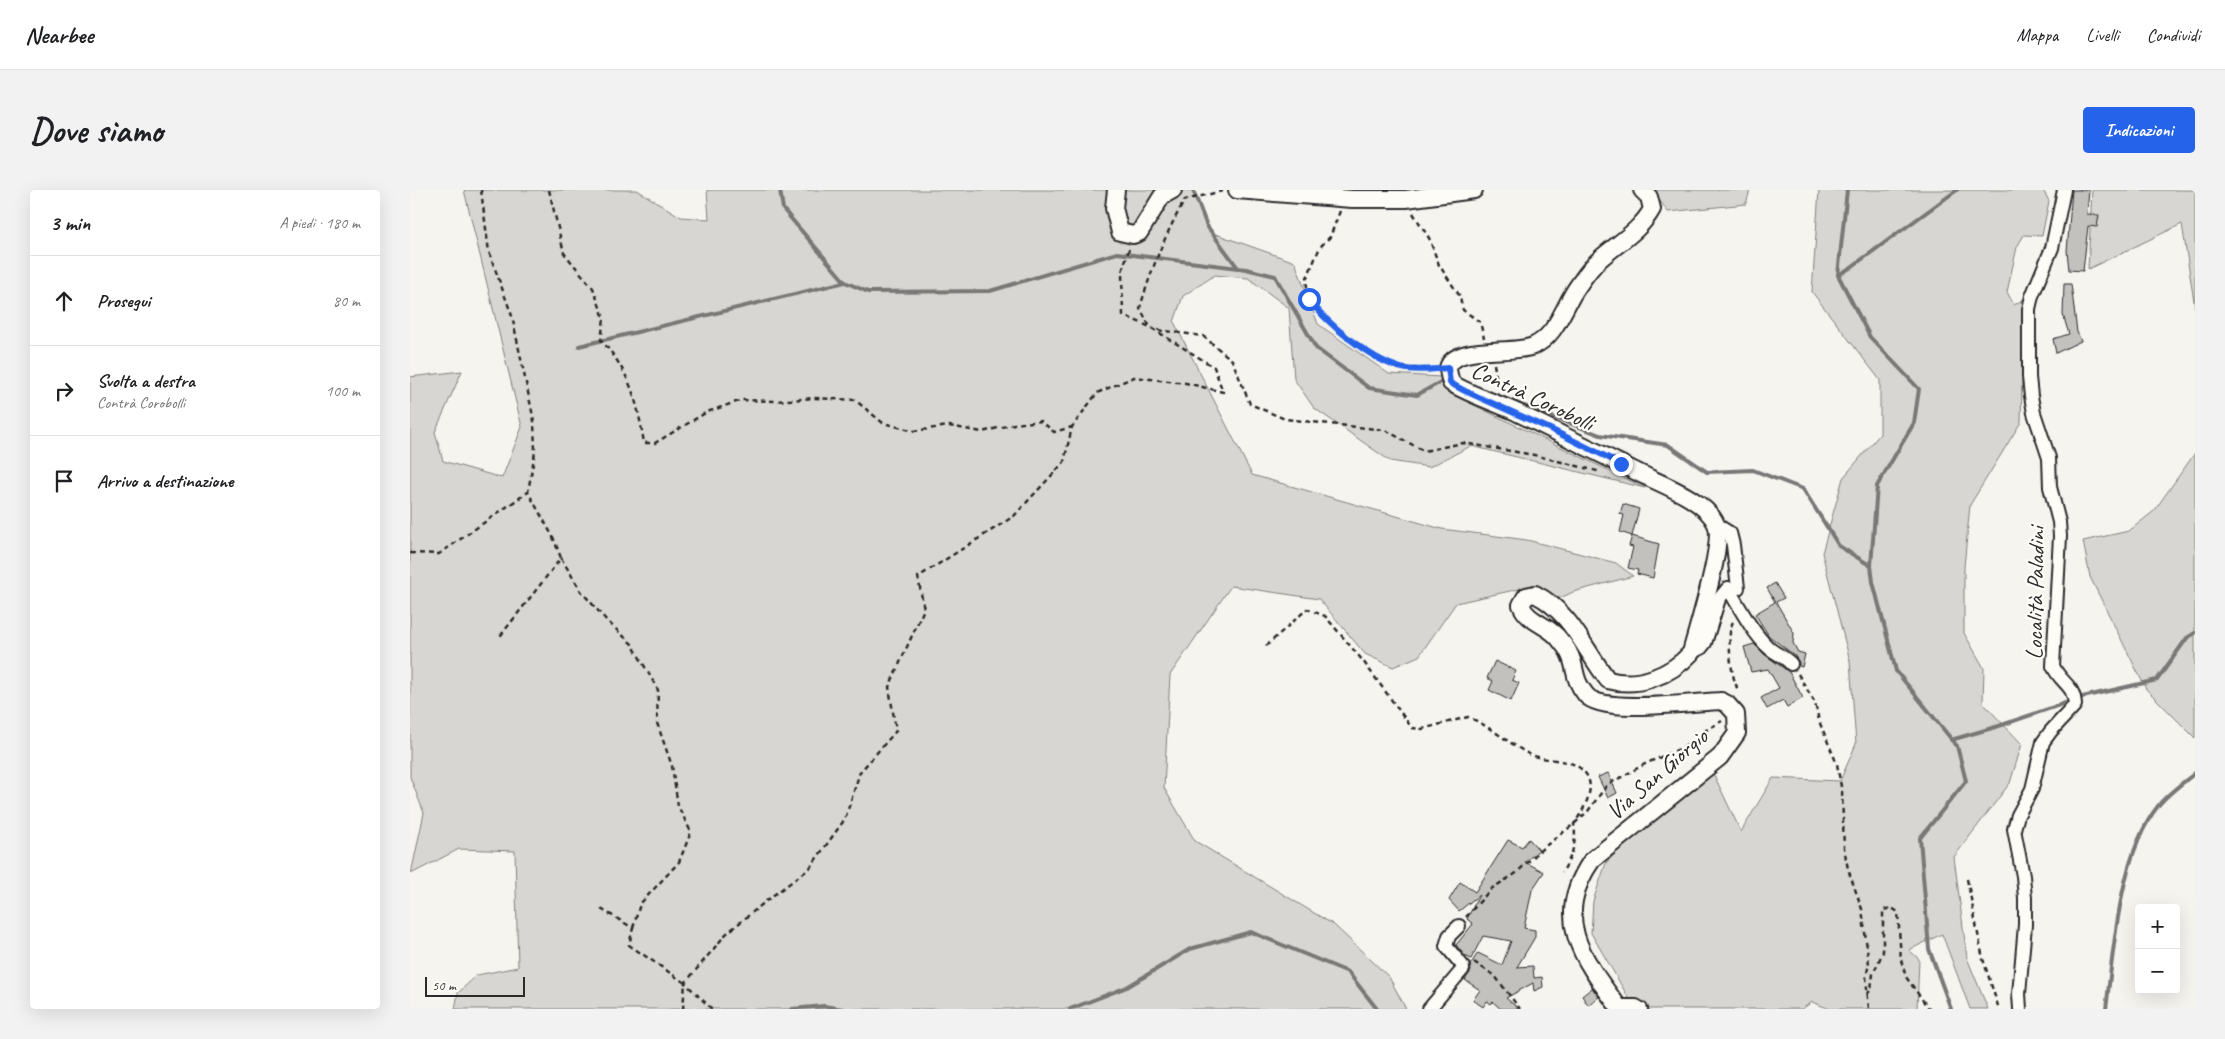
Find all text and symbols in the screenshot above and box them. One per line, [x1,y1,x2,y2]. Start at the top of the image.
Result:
text: Nearbee [25,20,93,50]
text: Mappa [2017,24,2058,46]
text: Livelli [2086,24,2119,46]
text: Condividi [2147,24,2200,46]
button: Indicazioni [2083,107,2195,153]
text: Dove siamo [30,108,163,153]
text: 3 min [50,210,90,236]
text: A piedi · 180 m [279,213,360,233]
icon: ahead [50,287,78,315]
route start [1298,288,1321,311]
text: Prosegui [97,289,150,313]
text: 80 m [333,291,360,311]
street label: Contrà Corobolli [1467,355,1601,439]
text: Svolta a destra [97,369,195,393]
icon: right [50,377,78,405]
text: 100 m [326,381,360,401]
text: Contrà Corobolli [97,393,185,413]
route end [1610,453,1633,476]
icon: arrive [50,467,78,495]
text: Arrivo a destinazione [97,469,233,493]
street label: Località Paladini [2019,524,2051,660]
street label: Via San Giorgio [1600,721,1715,826]
map controls [2135,904,2180,994]
button: + [2135,904,2180,949]
button: − [2135,949,2180,994]
scale bar [425,974,525,997]
text: 50 m [432,977,456,994]

